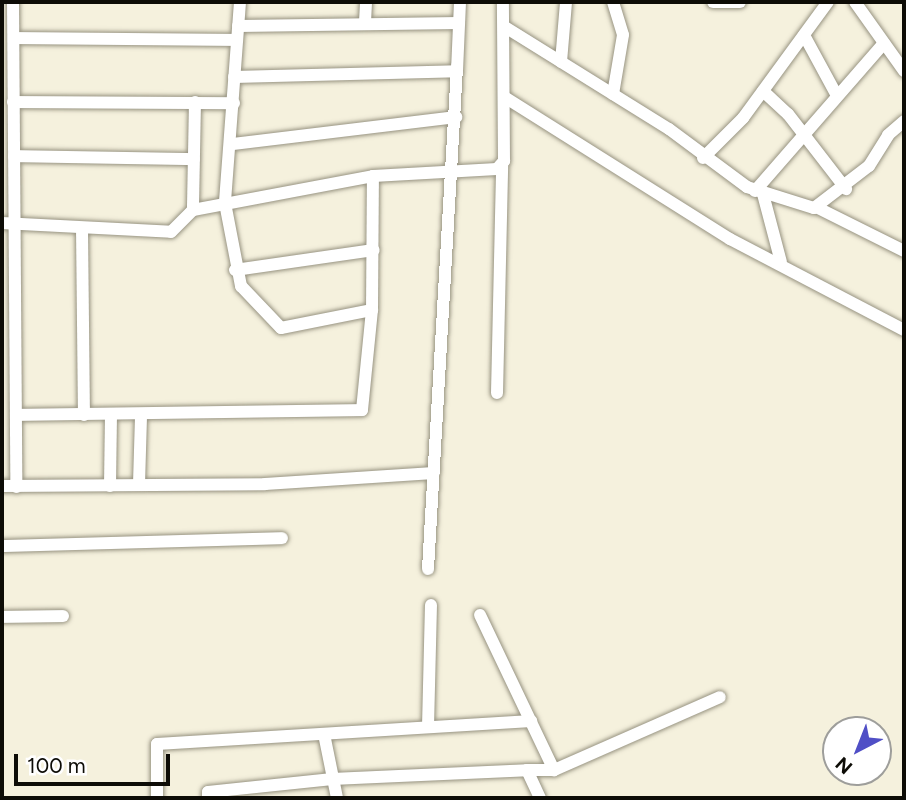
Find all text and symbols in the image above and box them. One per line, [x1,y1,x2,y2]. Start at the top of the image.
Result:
north arrow [822,716,892,786]
scale bar [18,740,173,784]
text: N [831,752,857,779]
text: 100 m [27,753,86,778]

